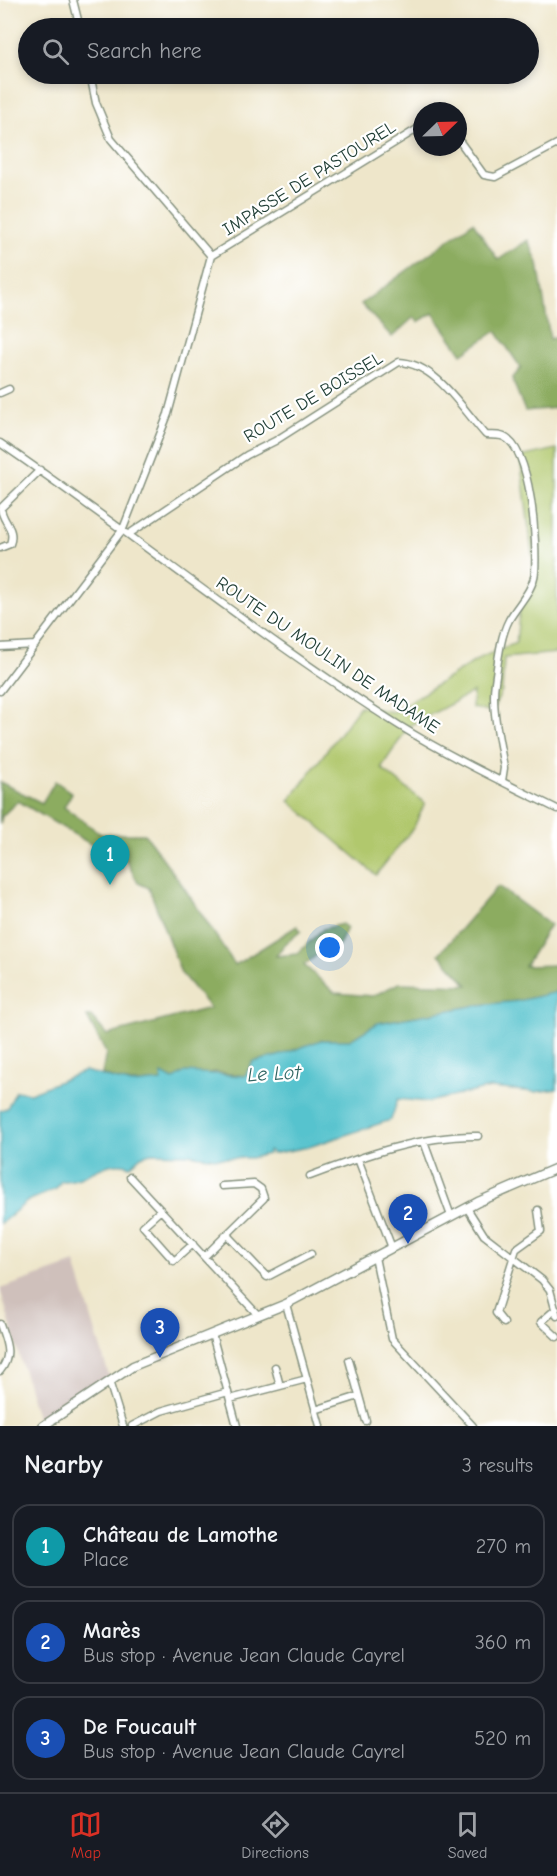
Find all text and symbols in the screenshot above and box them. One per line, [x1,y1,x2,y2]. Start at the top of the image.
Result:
search box [18,18,539,84]
icon: search [39,35,72,68]
text: Search here [87,38,202,64]
north arrow [413,102,467,156]
street label: IMPASSE DE PASTOUREL [219,117,399,240]
street label: ROUTE DE BOISSEL [240,348,386,447]
street label: ROUTE DU MOULIN DE MADAME [212,573,444,738]
pin: 1 [90,836,130,885]
your location [315,933,344,962]
water label: Le Lot [247,1061,303,1086]
pin: 2 [388,1194,428,1244]
pin: 3 [140,1308,180,1358]
text: Nearby [24,1450,103,1480]
text: 3 results [462,1454,533,1477]
text: Château de Lamothe [83,1522,278,1548]
text: 1 [42,1535,49,1558]
text: 270 m [476,1535,531,1558]
text: Place [83,1548,129,1571]
text: Marès [83,1618,140,1644]
text: 2 [41,1631,50,1654]
text: 360 m [475,1631,531,1654]
text: Bus stop · Avenue Jean Claude Cayrel [83,1644,405,1667]
text: De Foucault [83,1714,196,1740]
text: 3 [41,1727,50,1750]
text: 520 m [474,1727,531,1750]
text: Bus stop · Avenue Jean Claude Cayrel [83,1740,405,1763]
tab: Map [69,1808,102,1862]
tab: Directions [241,1808,309,1862]
tab: Saved [448,1808,488,1862]

